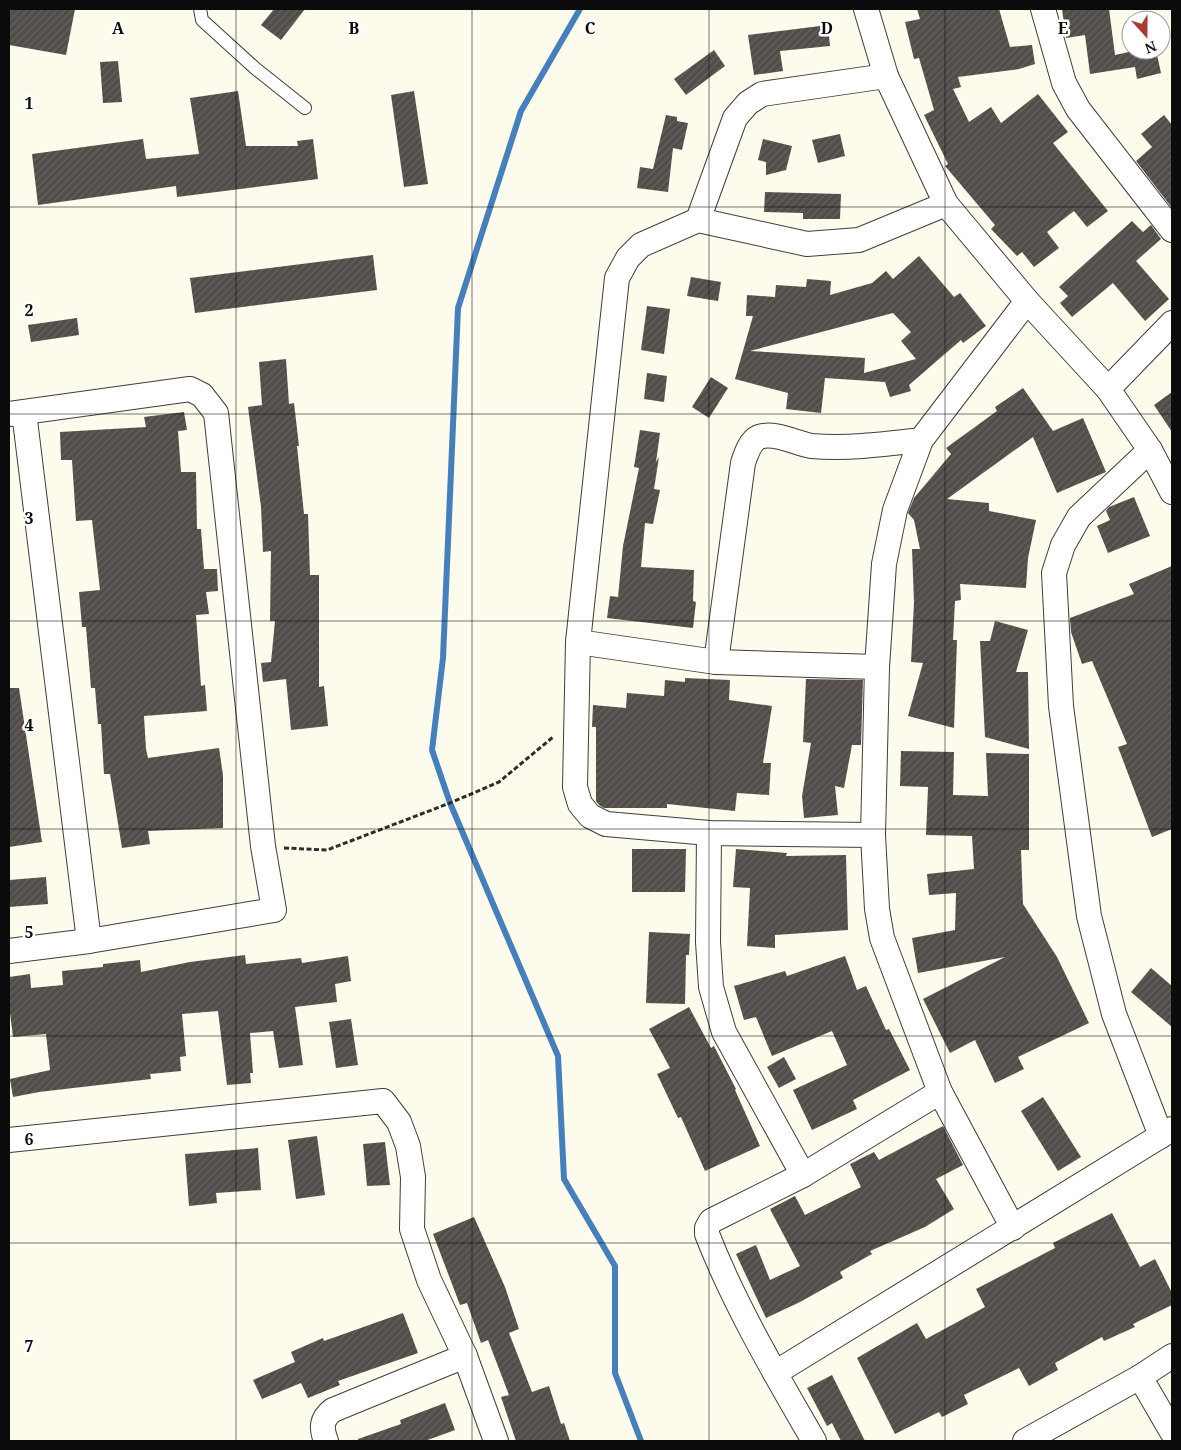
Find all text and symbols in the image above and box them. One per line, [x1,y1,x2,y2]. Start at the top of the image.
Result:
north arrow [1121,10,1171,60]
text: A [112,17,125,39]
text: B [349,17,360,39]
text: C [585,17,596,39]
text: D [821,17,833,39]
text: E [1058,17,1068,39]
text: N [1142,37,1159,58]
text: 1 [24,92,34,114]
text: 2 [24,299,34,321]
text: 3 [24,507,34,529]
text: 4 [24,714,34,736]
text: 5 [24,921,34,943]
text: 6 [24,1128,34,1150]
text: 7 [24,1335,34,1357]

